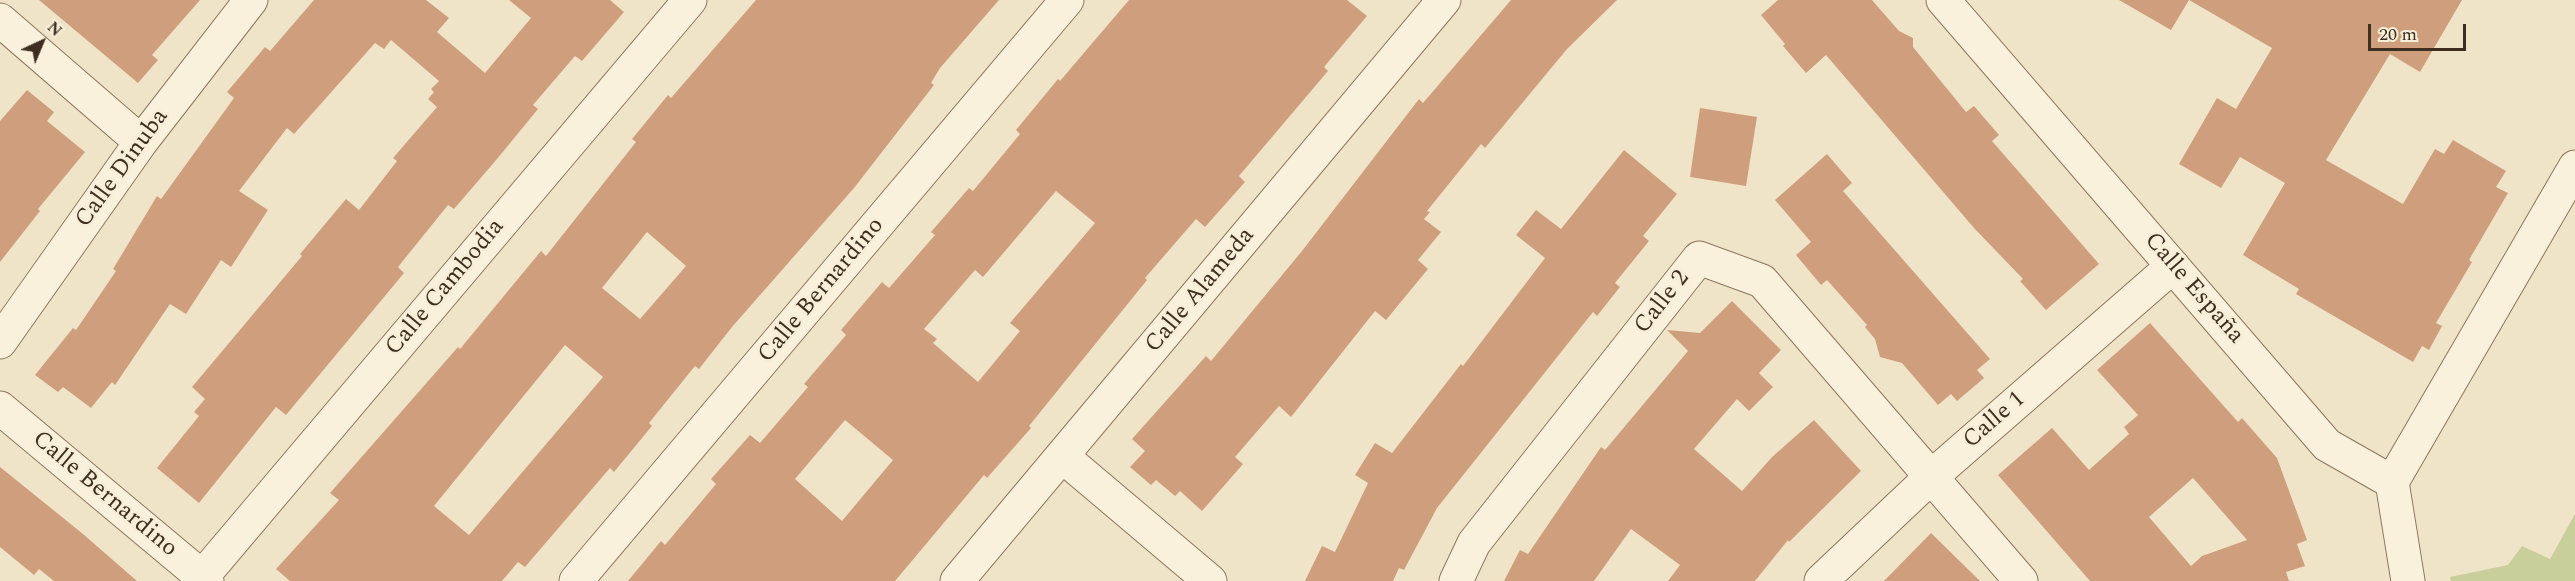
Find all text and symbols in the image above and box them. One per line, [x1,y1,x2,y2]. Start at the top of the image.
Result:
north arrow [12,12,72,72]
scale bar [2371,12,2468,50]
text: N [41,16,68,42]
text: 20 m [2379,21,2417,48]
street label: Calle Dinuba [70,104,176,234]
street label: Calle Bernardino [753,212,891,370]
street label: Calle Cambodia [380,214,512,362]
street label: Calle Alameda [1140,222,1262,360]
street label: Calle España [2137,228,2249,350]
street label: Calle 2 [1629,265,1697,341]
street label: Calle 1 [1958,386,2032,456]
street label: Calle Bernardino [25,426,183,564]

